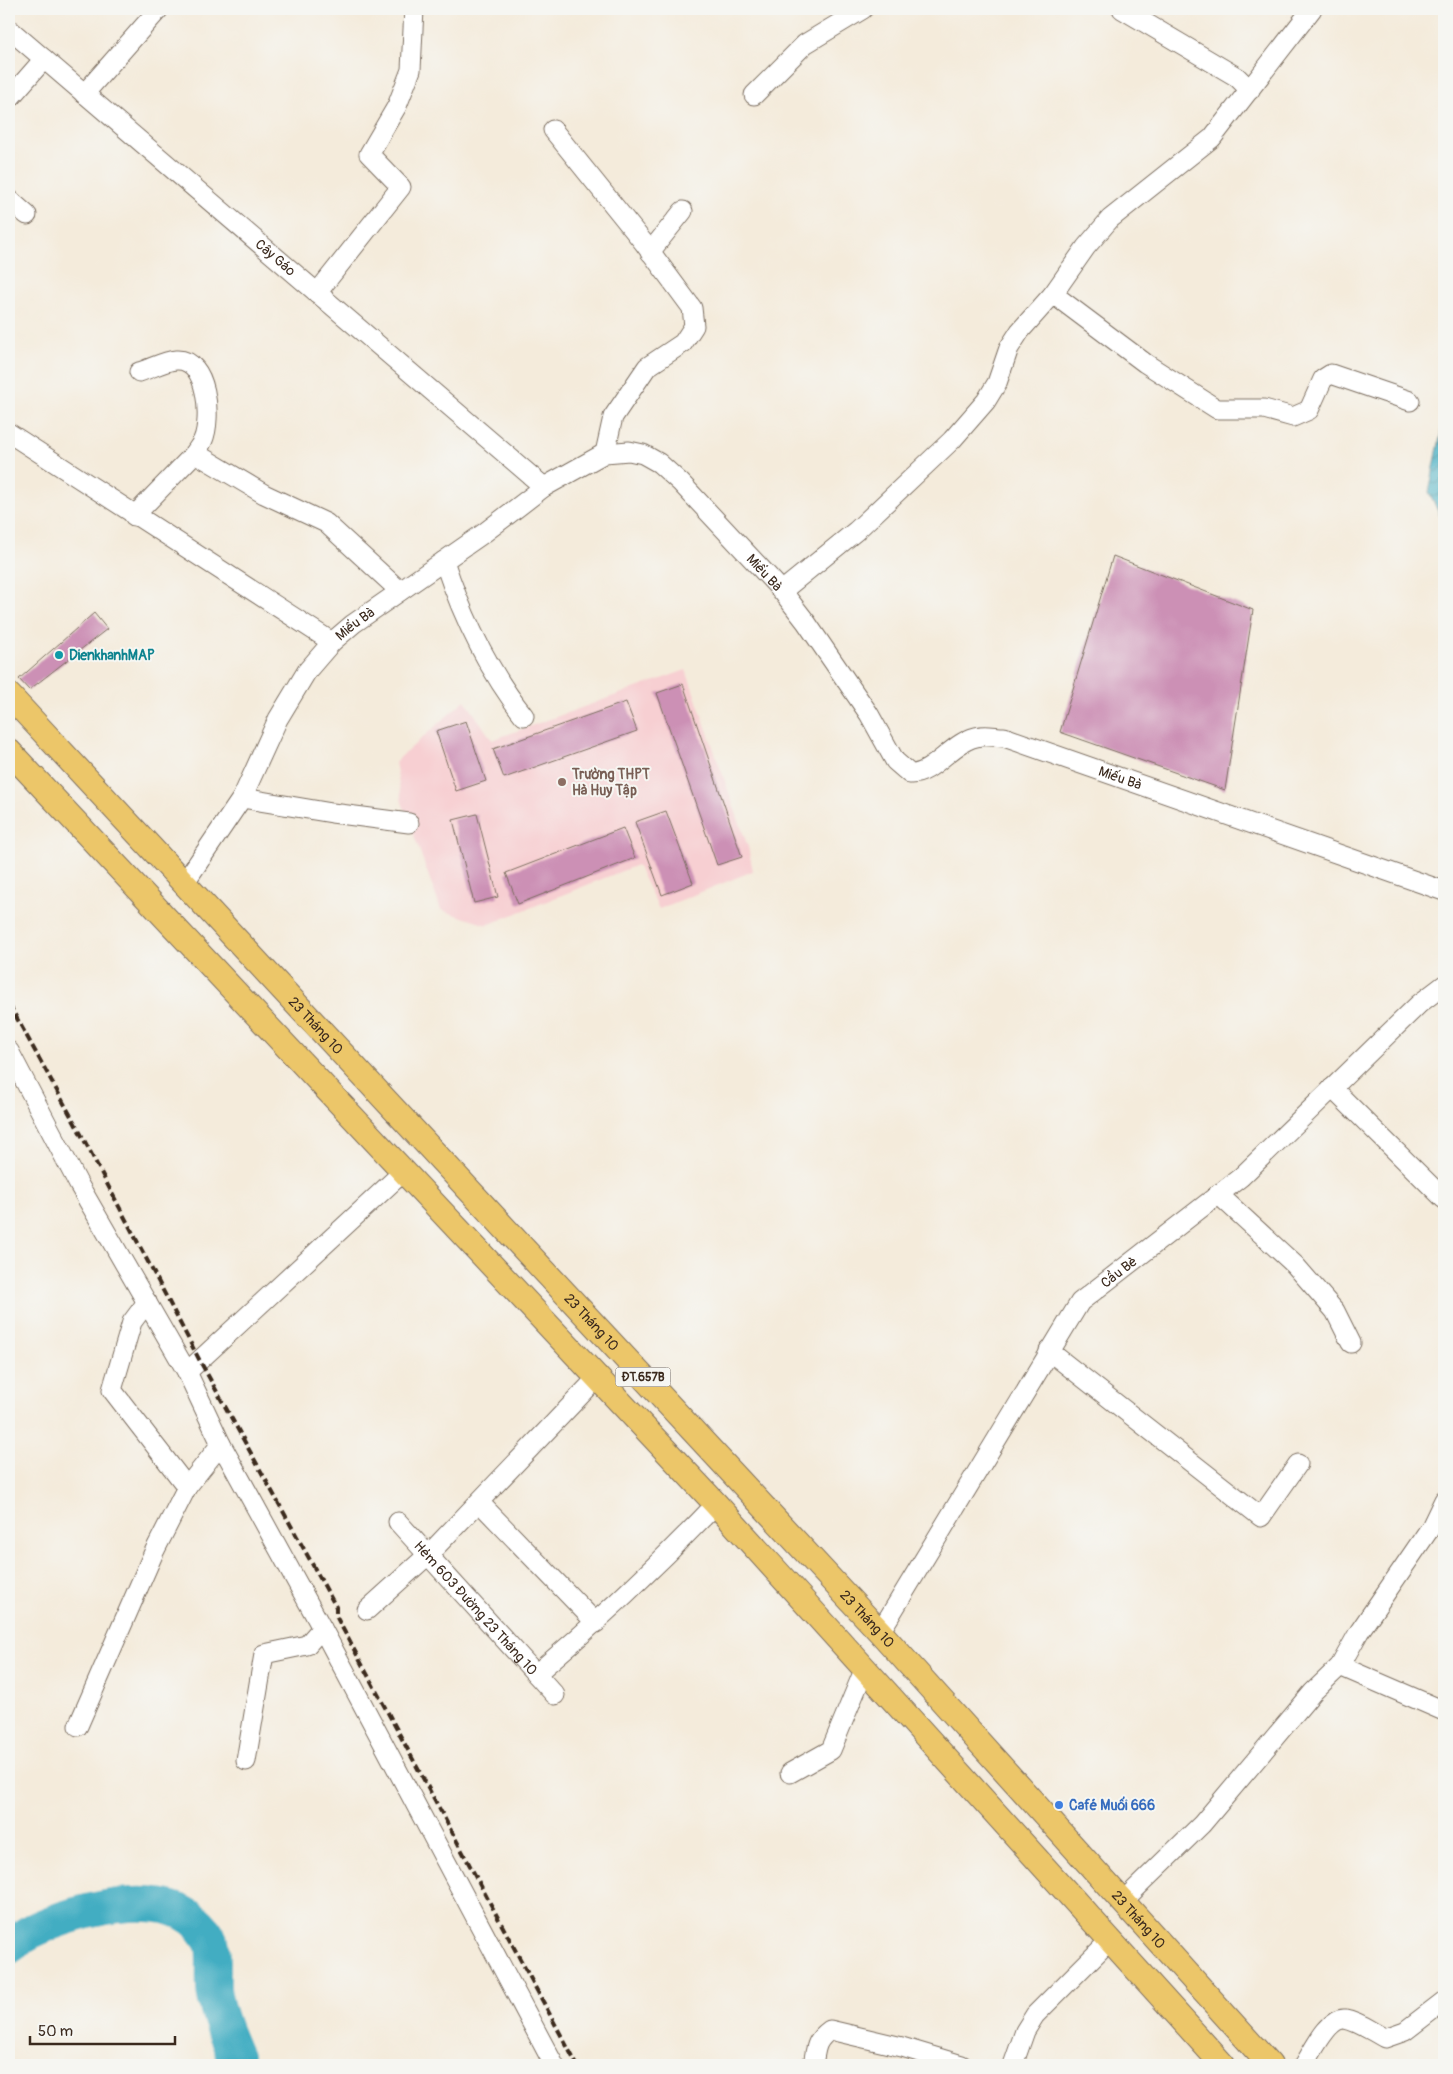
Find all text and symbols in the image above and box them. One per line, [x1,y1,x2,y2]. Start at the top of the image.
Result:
street label: Cây Gáo [252,235,300,279]
street label: Miếu Bà [743,550,786,594]
street label: Miếu Bà [332,603,377,644]
place label: DienkhanhMAP [69,647,155,664]
marker: DienkhanhMAP [53,649,65,661]
street label: Miếu Bà [1096,762,1144,793]
place label: Trường THPT Hà Huy Tập [571,766,650,799]
marker: Trường THPT Hà Huy Tập [556,776,568,788]
street label: 23 Tháng 10 [285,993,347,1058]
street label: Cầu Bè [1097,1252,1140,1291]
street label: 23 Tháng 10 [561,1290,623,1354]
road number: ĐT.657B [616,1368,670,1386]
street label: Hẻm 603 Đường 23 Tháng 10 [411,1537,541,1679]
street label: 23 Tháng 10 [837,1586,898,1651]
place label: Café Muối 666 [1069,1796,1155,1814]
marker: Café Muối 666 [1053,1799,1065,1811]
street label: 23 Tháng 10 [1108,1887,1169,1952]
scale bar [30,2014,175,2046]
text: 50 m [38,2022,73,2041]

